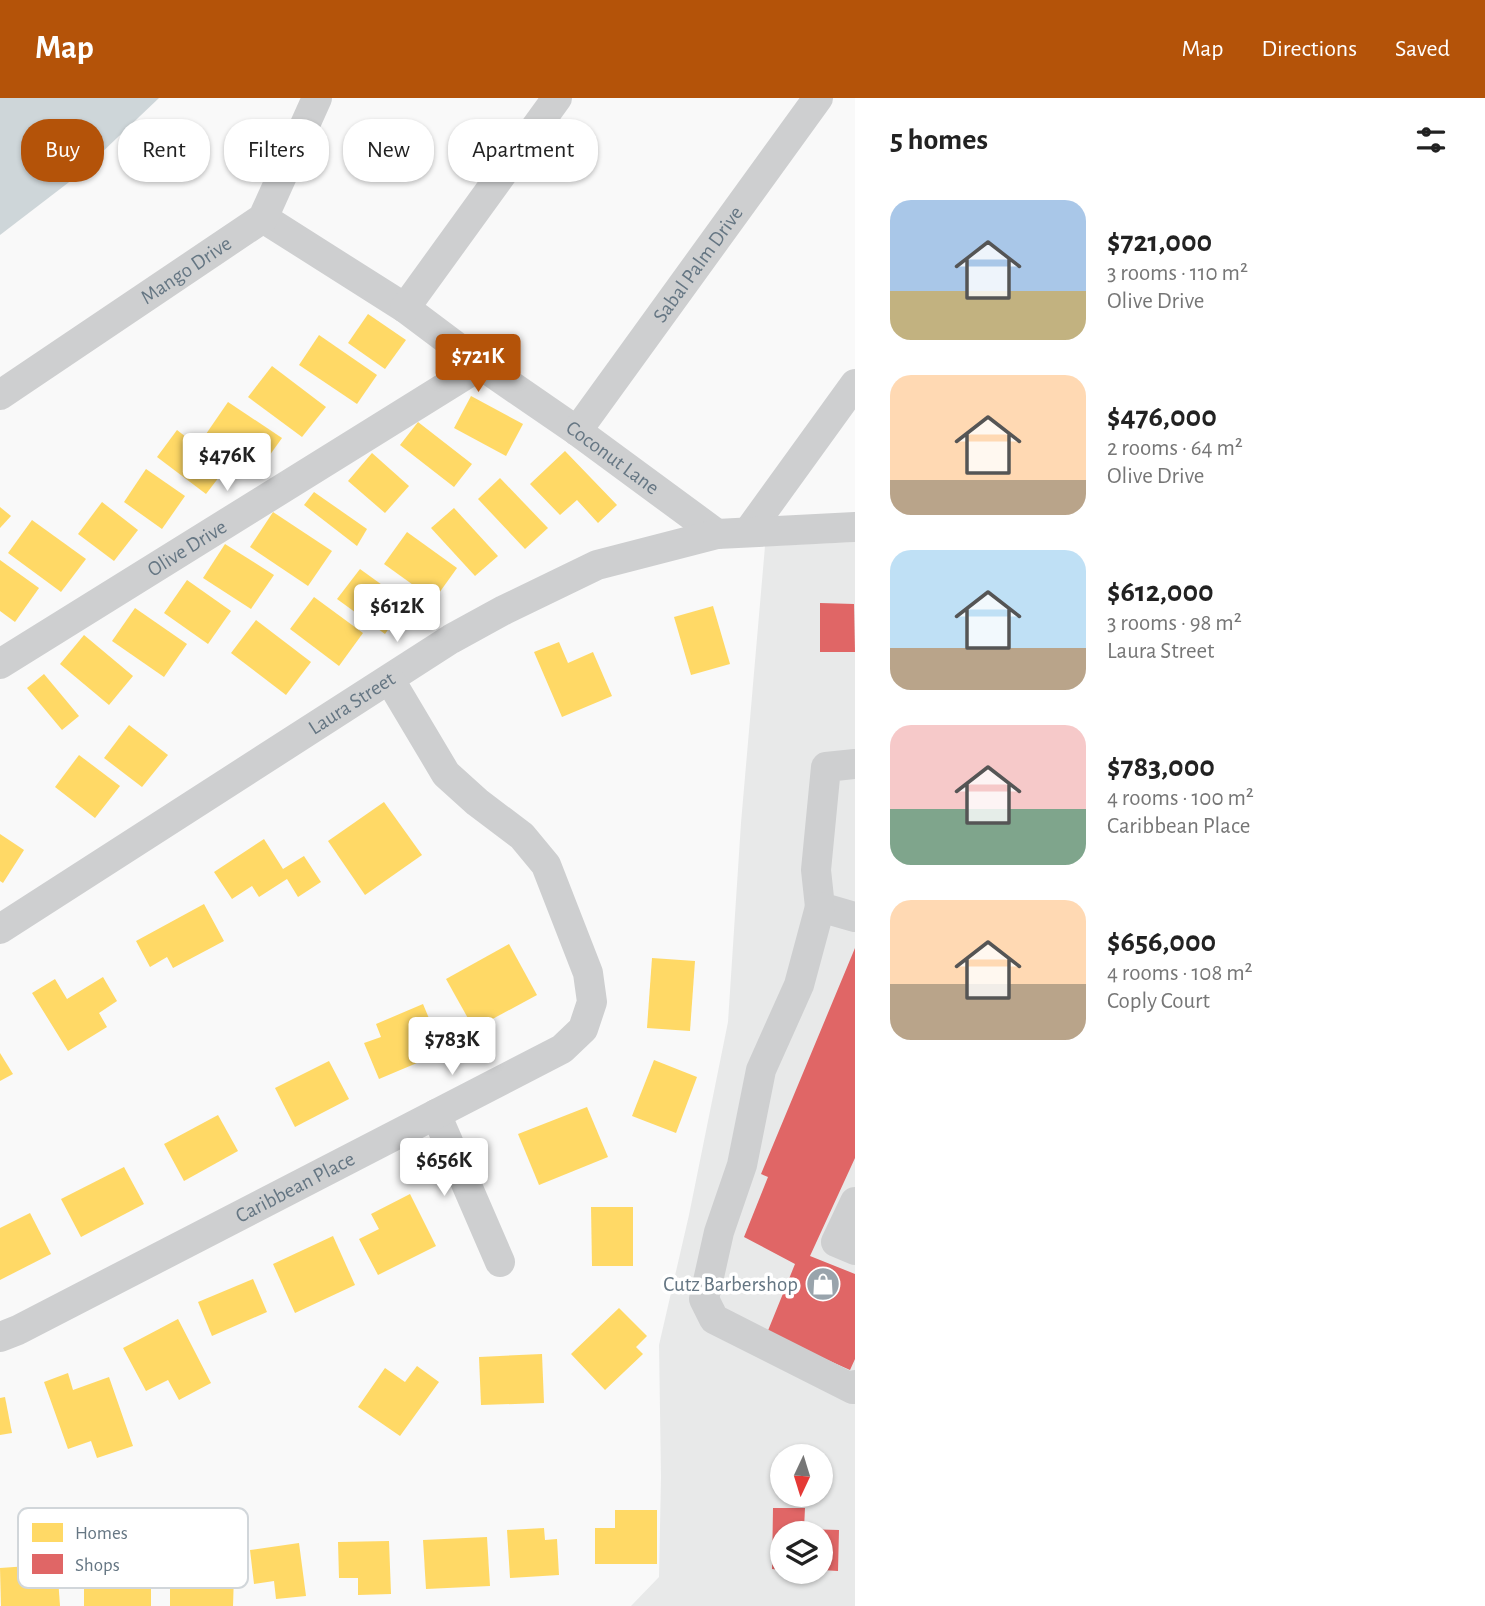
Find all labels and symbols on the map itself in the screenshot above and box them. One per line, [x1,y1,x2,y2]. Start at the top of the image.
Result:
street label: Sabal Palm Drive [649,203,747,326]
street label: Mango Drive [137,232,235,308]
pin: $721K [429,334,527,394]
street label: Coconut Lane [562,417,663,499]
pin: $476K [178,434,276,493]
street label: Olive Drive [144,516,230,581]
pin: $612K [348,584,446,644]
street label: Laura Street [305,668,399,739]
pin: $783K [403,1018,501,1077]
pin: $656K [395,1138,493,1198]
street label: Caribbean Place [232,1148,358,1227]
shop icon: Cutz Barbershop [804,1265,842,1303]
place label: Cutz Barbershop [663,1274,798,1295]
north arrow [770,1444,833,1507]
legend [18,1508,248,1588]
text: Homes [75,1524,128,1543]
text: Shops [75,1556,120,1575]

